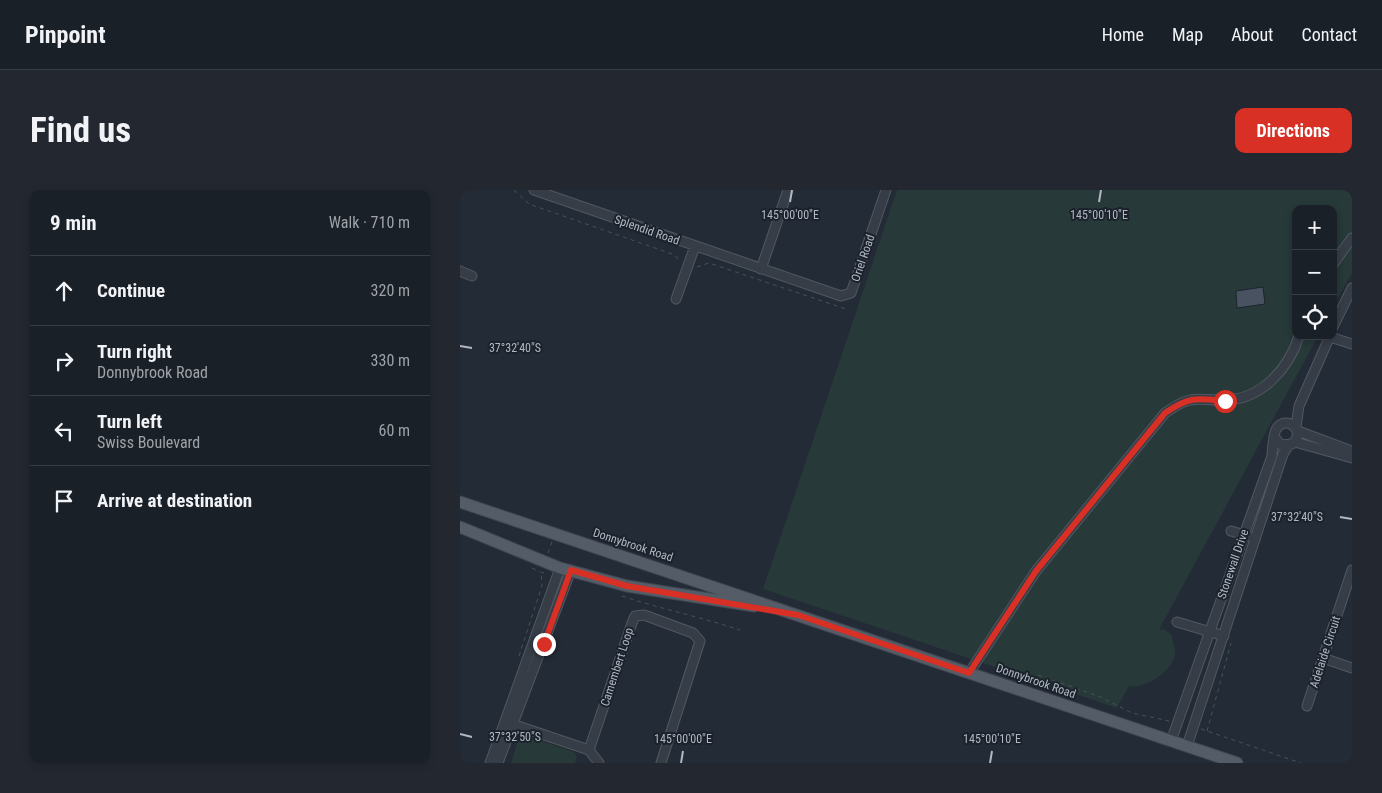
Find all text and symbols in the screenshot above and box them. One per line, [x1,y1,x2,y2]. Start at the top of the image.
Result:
text: Pinpoint [25,21,106,49]
text: Home [1102,24,1144,45]
text: Map [1172,24,1203,45]
text: About [1231,24,1273,45]
text: Contact [1301,24,1357,45]
button: Directions [1235,108,1352,153]
text: Find us [30,110,131,151]
map controls [1292,205,1337,340]
button: + [1292,205,1337,250]
text: 145°00'00"E [761,208,819,222]
text: 145°00'10"E [1070,208,1128,222]
text: 9 min [50,211,97,235]
street label: Splendid Road [613,212,681,248]
text: Walk · 710 m [329,213,410,232]
street label: Oriel Road [848,233,878,283]
button: − [1292,250,1337,295]
icon: ahead [50,277,78,305]
text: Continue [97,279,165,302]
text: 320 m [371,281,410,300]
button: locate [1292,295,1337,340]
text: Turn right [97,340,172,363]
text: 37°32'40"S [489,341,541,355]
icon: right [50,347,78,375]
text: 330 m [371,351,410,370]
text: Donnybrook Road [97,363,208,382]
route start [1214,390,1237,413]
text: Turn left [97,410,162,433]
icon: left [50,417,78,445]
text: 60 m [378,421,410,440]
text: Swiss Boulevard [97,433,200,452]
icon: arrive [50,487,78,515]
text: Arrive at destination [97,489,252,512]
text: 37°32'40"S [1271,510,1323,524]
street label: Donnybrook Road [591,525,675,565]
street label: Stonewall Drive [1215,527,1252,601]
street label: Adelaide Circuit [1307,614,1343,690]
street label: Camembert Loop [598,626,636,708]
route end [533,633,556,656]
street label: Donnybrook Road [994,661,1078,701]
text: 37°32'50"S [489,730,541,744]
text: 145°00'00"E [654,732,712,746]
text: 145°00'10"E [963,732,1021,746]

